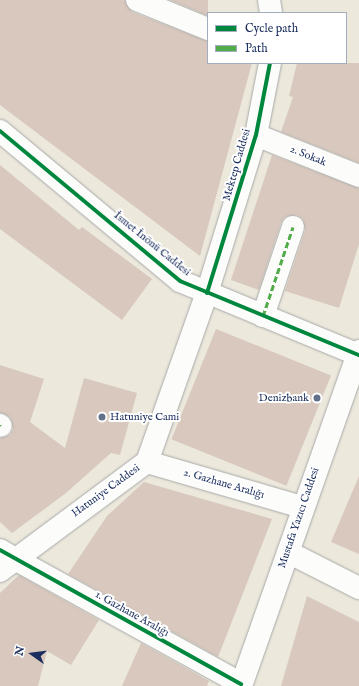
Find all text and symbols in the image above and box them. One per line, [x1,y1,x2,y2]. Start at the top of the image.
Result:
legend [207,12,347,64]
text: Cycle path [245,21,298,36]
text: Path [245,41,268,56]
street label: Mektep Caddesi [220,127,254,203]
street label: 2. Sokak [288,143,328,169]
street label: İsmet İnönü Caddesi [111,209,193,279]
place label: Denizbank [259,391,309,405]
marker: Denizbank [312,393,322,403]
place label: Hatuniye Cami [110,410,179,424]
marker: Hatuniye Cami [97,412,107,422]
street label: Hatuniye Caddesi [69,462,143,520]
street label: 2. Gazhane Aralığı [182,466,266,502]
street label: Mustafa Yazıcı Caddesi [276,466,322,570]
street label: 1. Gazhane Aralığı [93,588,171,640]
north arrow [12,634,52,674]
text: N [12,645,28,657]

